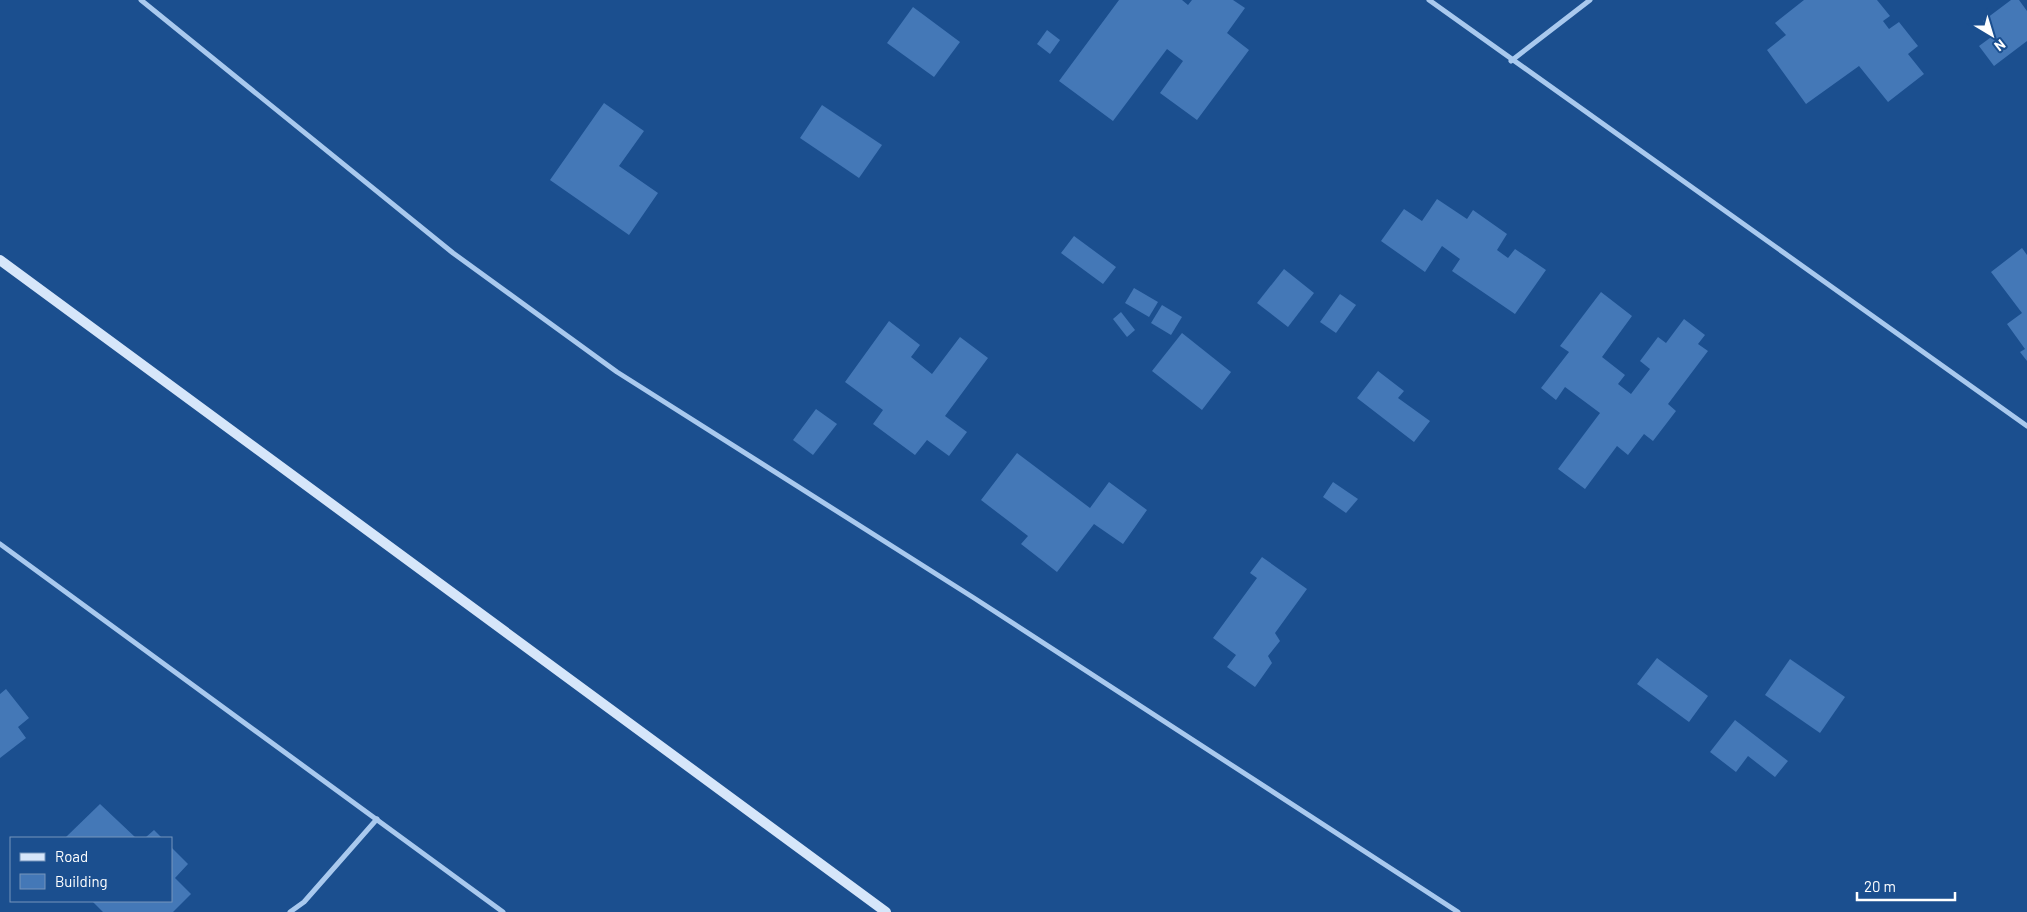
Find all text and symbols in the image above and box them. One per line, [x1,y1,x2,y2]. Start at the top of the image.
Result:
north arrow [1967,10,2017,60]
text: N [1991,36,2009,55]
legend [10,837,172,902]
text: Road [55,847,88,865]
scale bar [1857,870,1954,902]
text: Building [55,872,108,890]
text: 20 m [1864,877,1896,895]

